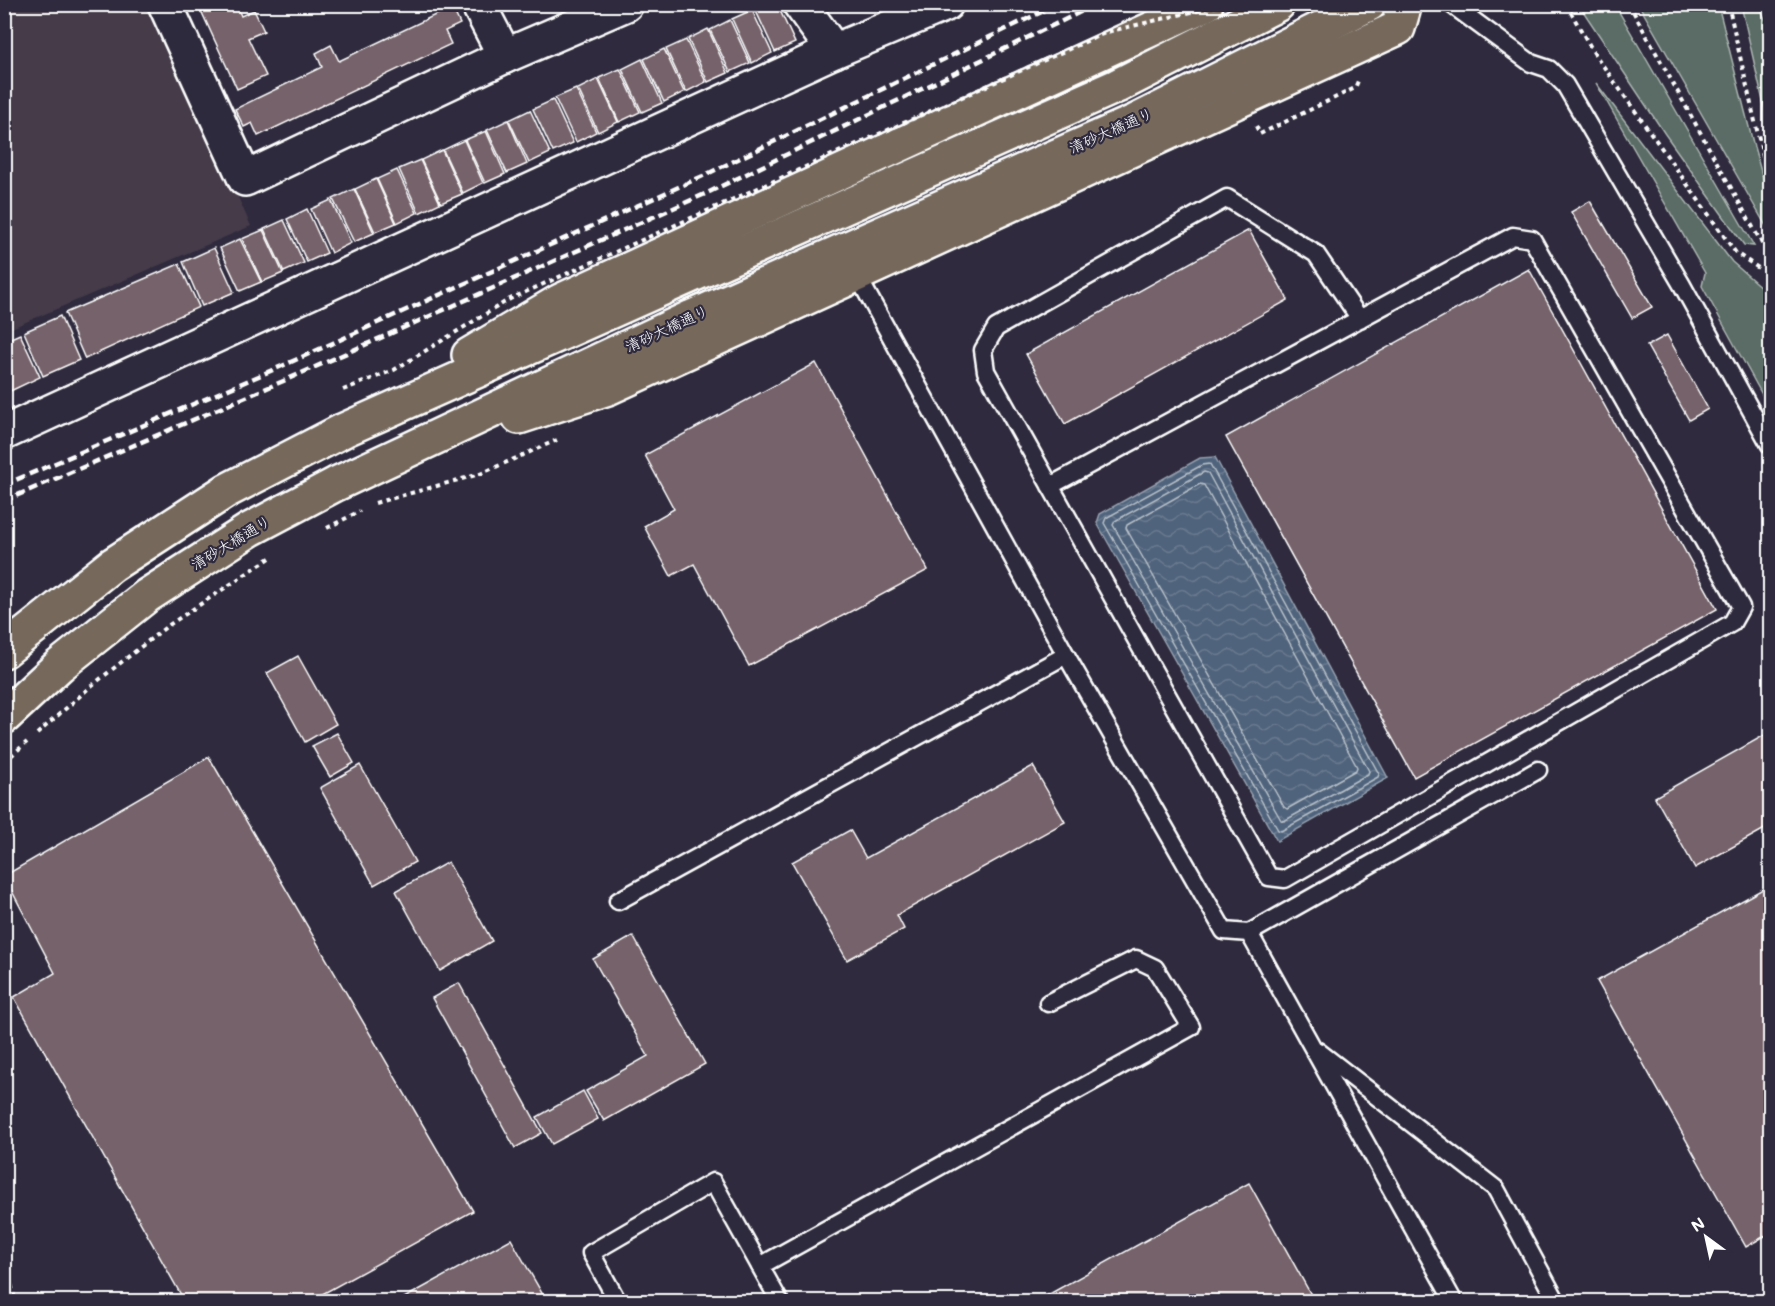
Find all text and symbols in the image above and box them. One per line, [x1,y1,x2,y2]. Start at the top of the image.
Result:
street label: 清砂大橋通り [1065,103,1156,158]
street label: 清砂大橋通り [622,300,712,356]
street label: 清砂大橋通り [187,510,274,574]
north arrow [1676,1207,1736,1267]
text: N [1687,1212,1708,1236]

